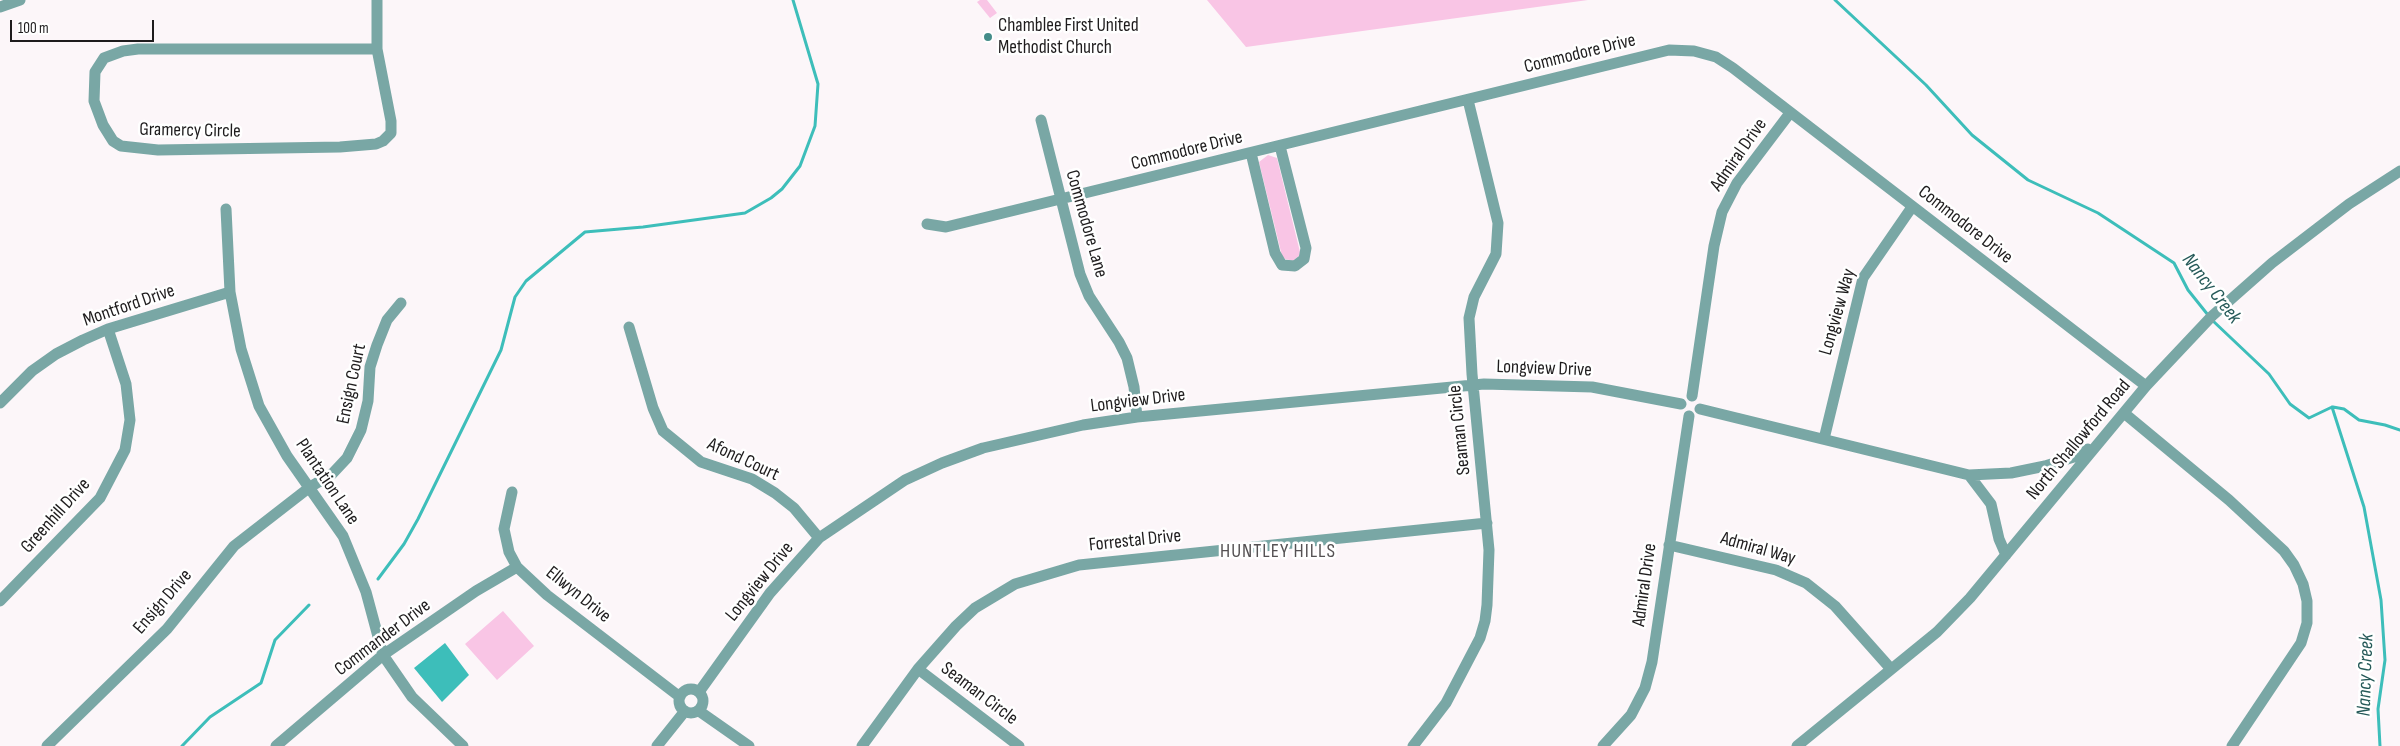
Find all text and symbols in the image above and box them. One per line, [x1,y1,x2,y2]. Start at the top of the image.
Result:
scale bar [12,10,156,42]
place label: Chamblee First United Methodist Church [998,15,1139,59]
text: 100 m [18,19,49,38]
street label: Commodore Drive [1522,29,1638,79]
marker: Chamblee First United Methodist Church [982,31,994,43]
street label: Admiral Drive [1706,114,1772,196]
street label: Gramercy Circle [139,119,241,143]
street label: Commodore Drive [1129,126,1245,176]
street label: Commodore Lane [1060,168,1112,280]
street label: Commodore Drive [1913,181,2017,269]
water label: Nancy Creek [2176,249,2246,329]
street label: Longview Way [1815,266,1861,358]
street label: Montford Drive [80,280,178,332]
street label: Ensign Court [332,342,372,426]
street label: Longview Drive [1496,356,1592,382]
street label: North Shallowford Road [2022,375,2136,505]
street label: Longview Drive [1089,384,1187,418]
street label: Seaman Circle [1444,384,1476,476]
street label: Afond Court [703,433,783,487]
street label: Plantation Lane [290,435,364,529]
street label: Greenhill Drive [16,474,96,558]
street label: Forrestal Drive [1088,525,1182,557]
street label: Admiral Way [1718,527,1798,571]
street label: Longview Drive [721,538,799,626]
district label: HUNTLEY HILLS [1218,540,1338,564]
street label: Admiral Drive [1628,542,1662,628]
street label: Ellwyn Drive [541,562,615,628]
street label: Ensign Drive [129,565,197,639]
street label: Commander Drive [331,595,435,681]
water label: Nancy Creek [2353,633,2379,717]
street label: Seaman Circle [936,658,1022,730]

